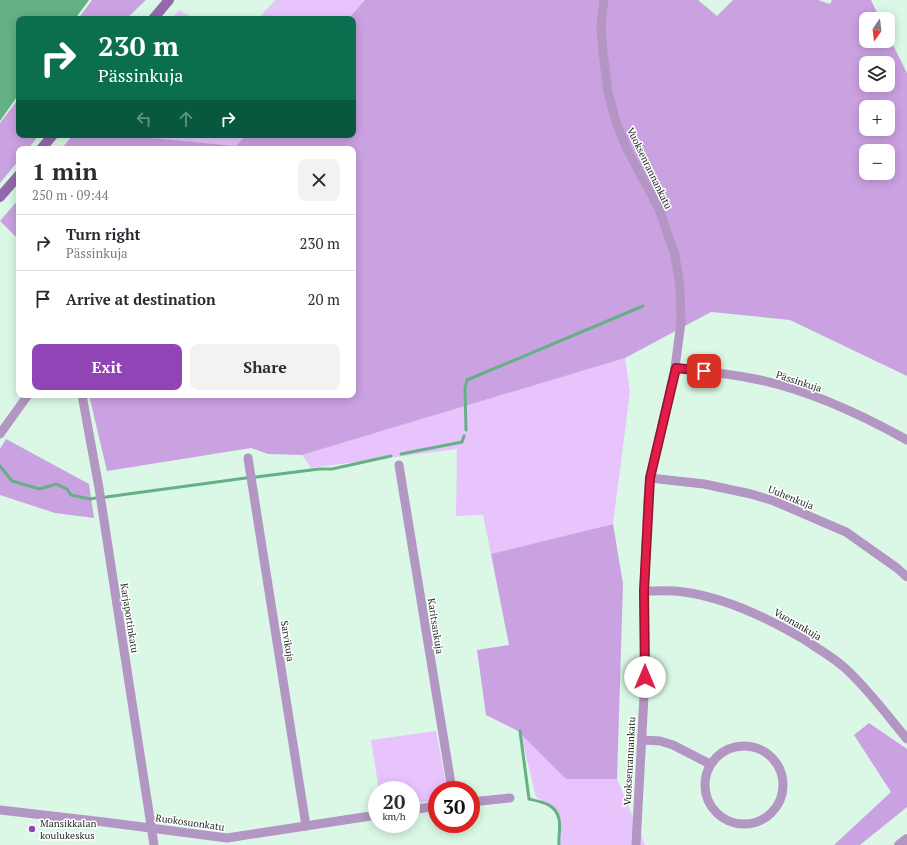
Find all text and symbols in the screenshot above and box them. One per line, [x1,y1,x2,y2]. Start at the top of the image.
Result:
north arrow [859,12,895,48]
map controls [859,12,895,180]
text: 230 m [98,27,179,64]
icon: right [32,32,84,84]
button: layers [859,56,895,92]
text: Pässinkuja [98,63,183,87]
button: + [859,100,895,136]
icon: left [133,108,155,130]
icon: ahead [175,108,197,130]
icon: right [217,108,239,130]
street label: Vuoksenrannankatu [624,125,675,211]
button: − [859,144,895,180]
text: 1 min [32,155,98,187]
button: close [298,159,340,201]
text: 250 m · 09:44 [32,186,109,204]
text: Turn right [66,224,141,244]
icon: right [32,232,54,254]
text: 230 m [299,233,340,253]
text: Pässinkuja [66,244,128,262]
icon: arrive [32,288,54,310]
text: Arrive at destination [66,289,216,309]
text: 20 m [307,289,340,309]
button: Exit [32,344,182,390]
button: Share [190,344,340,390]
pin [687,354,721,388]
icon: arrive [693,360,715,382]
street label: Pässinkuja [774,368,823,395]
street label: Uuhenkuja [766,482,816,513]
street label: Karjaportinkatu [118,582,141,654]
street label: Karitsankuja [425,597,446,655]
street label: Vuonankuja [772,606,824,643]
street label: Sarvikuja [278,620,297,663]
position arrow [624,656,666,698]
street label: Vuoksenrannankatu [621,716,638,806]
speed limit sign: 30 [428,781,480,833]
text: 20 [383,788,405,815]
text: km/h [382,810,406,823]
street label: Ruokosuonkatu [155,811,225,834]
place label: Mansikkalan koulukeskus [40,817,96,842]
marker: Mansikkalan koulukeskus [27,824,37,834]

